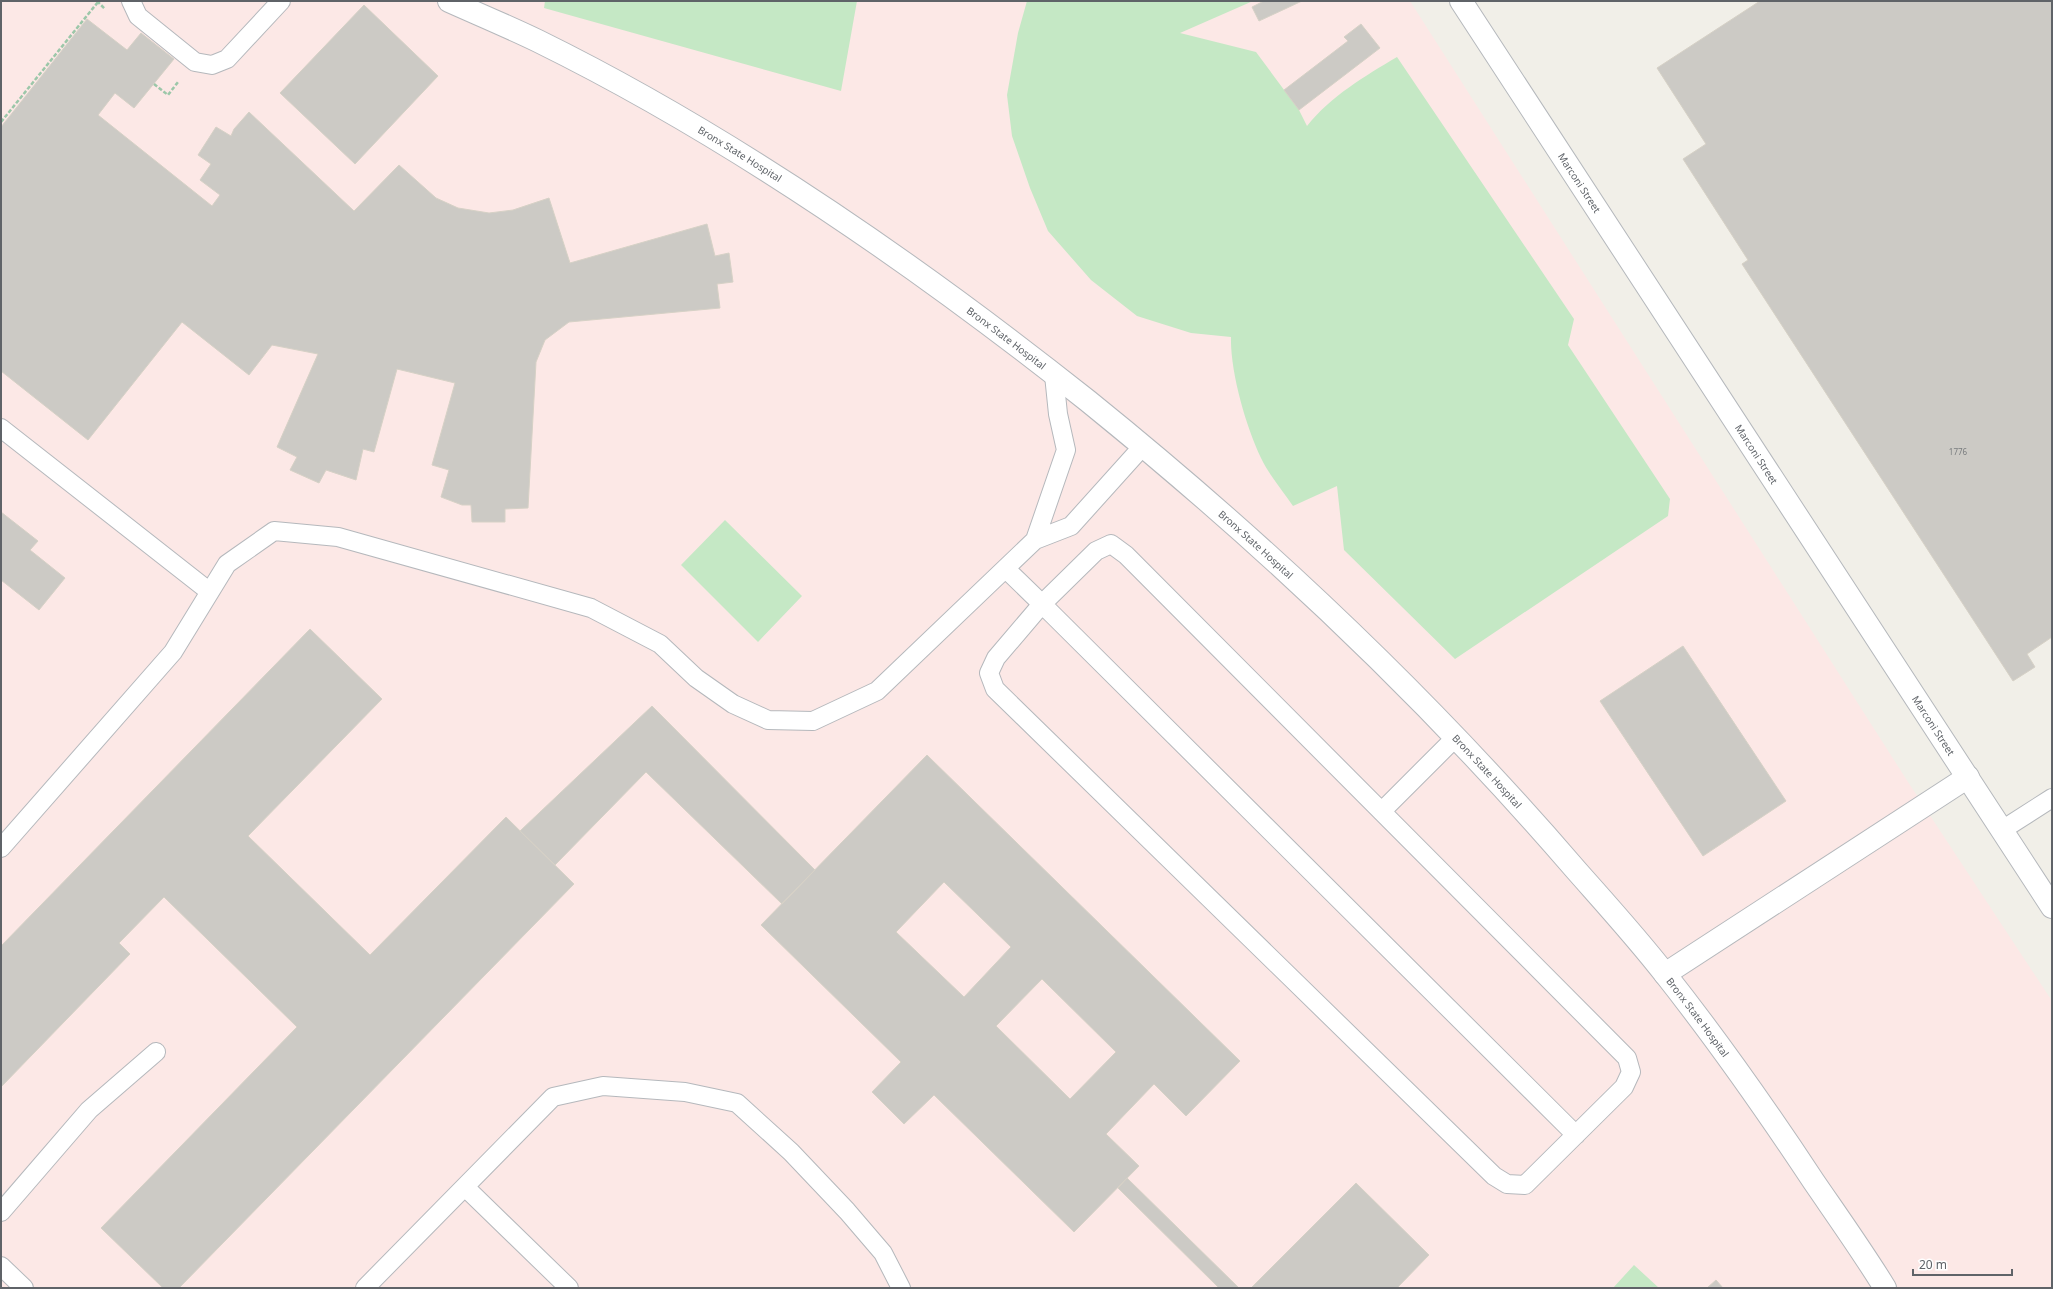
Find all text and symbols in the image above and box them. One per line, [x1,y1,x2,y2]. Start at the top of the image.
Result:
street label: Bronx State Hospital [695,123,785,185]
street label: Marconi Street [1555,150,1604,216]
street label: Bronx State Hospital [964,303,1049,373]
street label: Marconi Street [1732,421,1781,487]
house number: 1776 [1949,446,1968,457]
street label: Bronx State Hospital [1216,507,1296,582]
street label: Marconi Street [1909,693,1958,758]
street label: Bronx State Hospital [1449,731,1525,811]
street label: Bronx State Hospital [1663,975,1732,1060]
scale bar [1913,1251,2012,1277]
text: 20 m [1919,1256,1947,1273]

